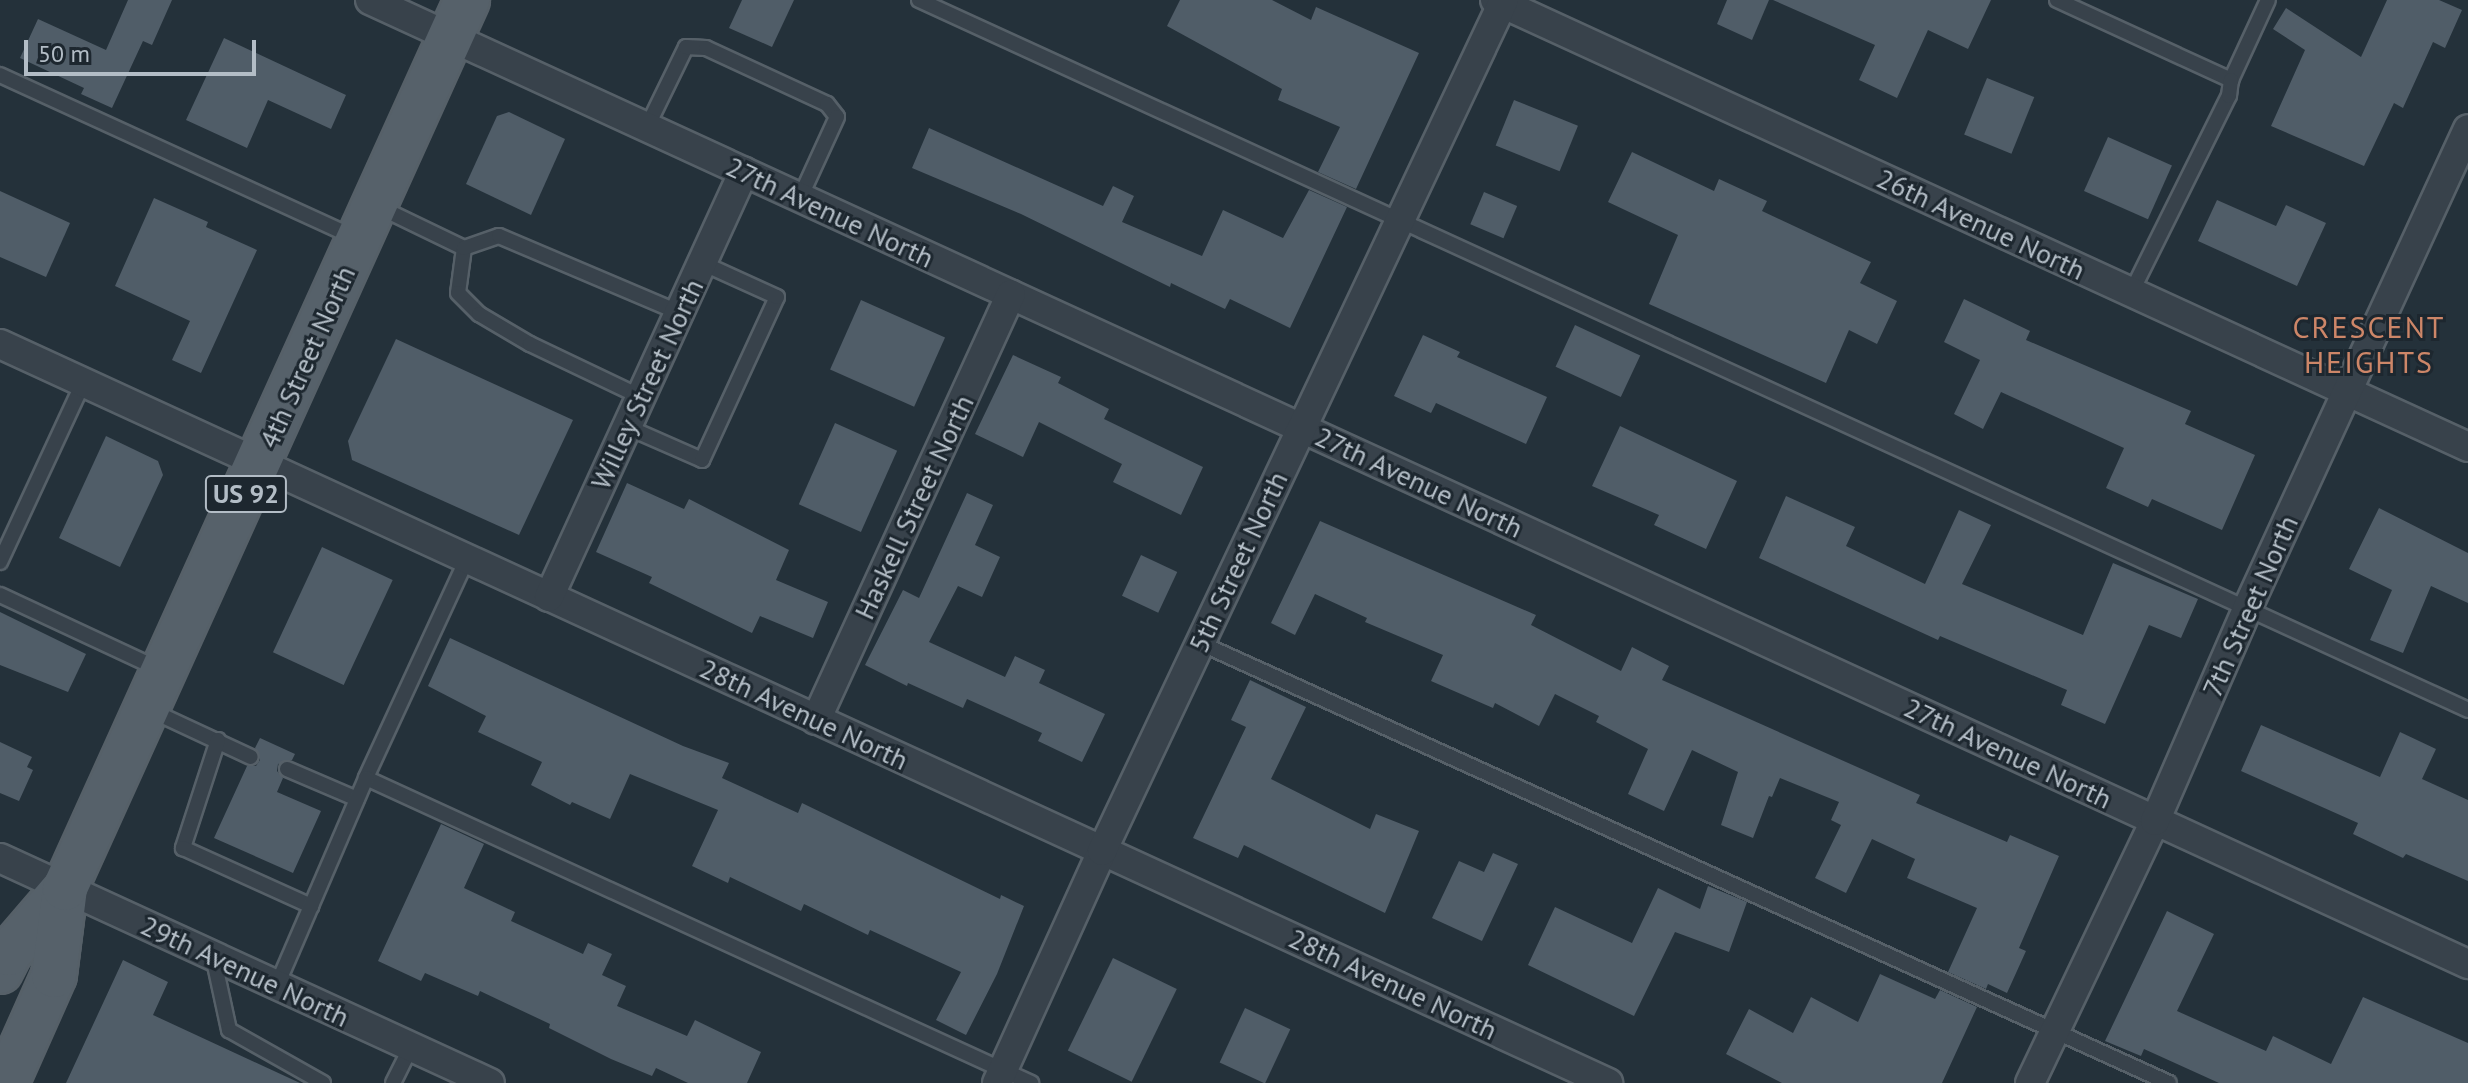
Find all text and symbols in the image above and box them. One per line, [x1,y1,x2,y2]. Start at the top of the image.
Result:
scale bar [28,24,260,74]
text: 50 m [38,38,90,69]
street label: 27th Avenue North [720,149,940,275]
street label: 26th Avenue North [1871,161,2091,287]
street label: 4th Street North [252,261,362,453]
street label: Willey Street North [583,273,711,495]
district label: CRESCENT HEIGHTS [2292,309,2446,380]
street label: Haskell Street North [847,389,981,625]
street label: 27th Avenue North [1309,419,1529,545]
street label: 5th Street North [1181,466,1295,658]
road number: US 92 [204,472,288,516]
street label: 7th Street North [2195,510,2305,702]
street label: 28th Avenue North [694,651,914,777]
street label: 27th Avenue North [1898,690,2118,816]
street label: 29th Avenue North [135,908,355,1034]
street label: 28th Avenue North [1283,921,1503,1047]

